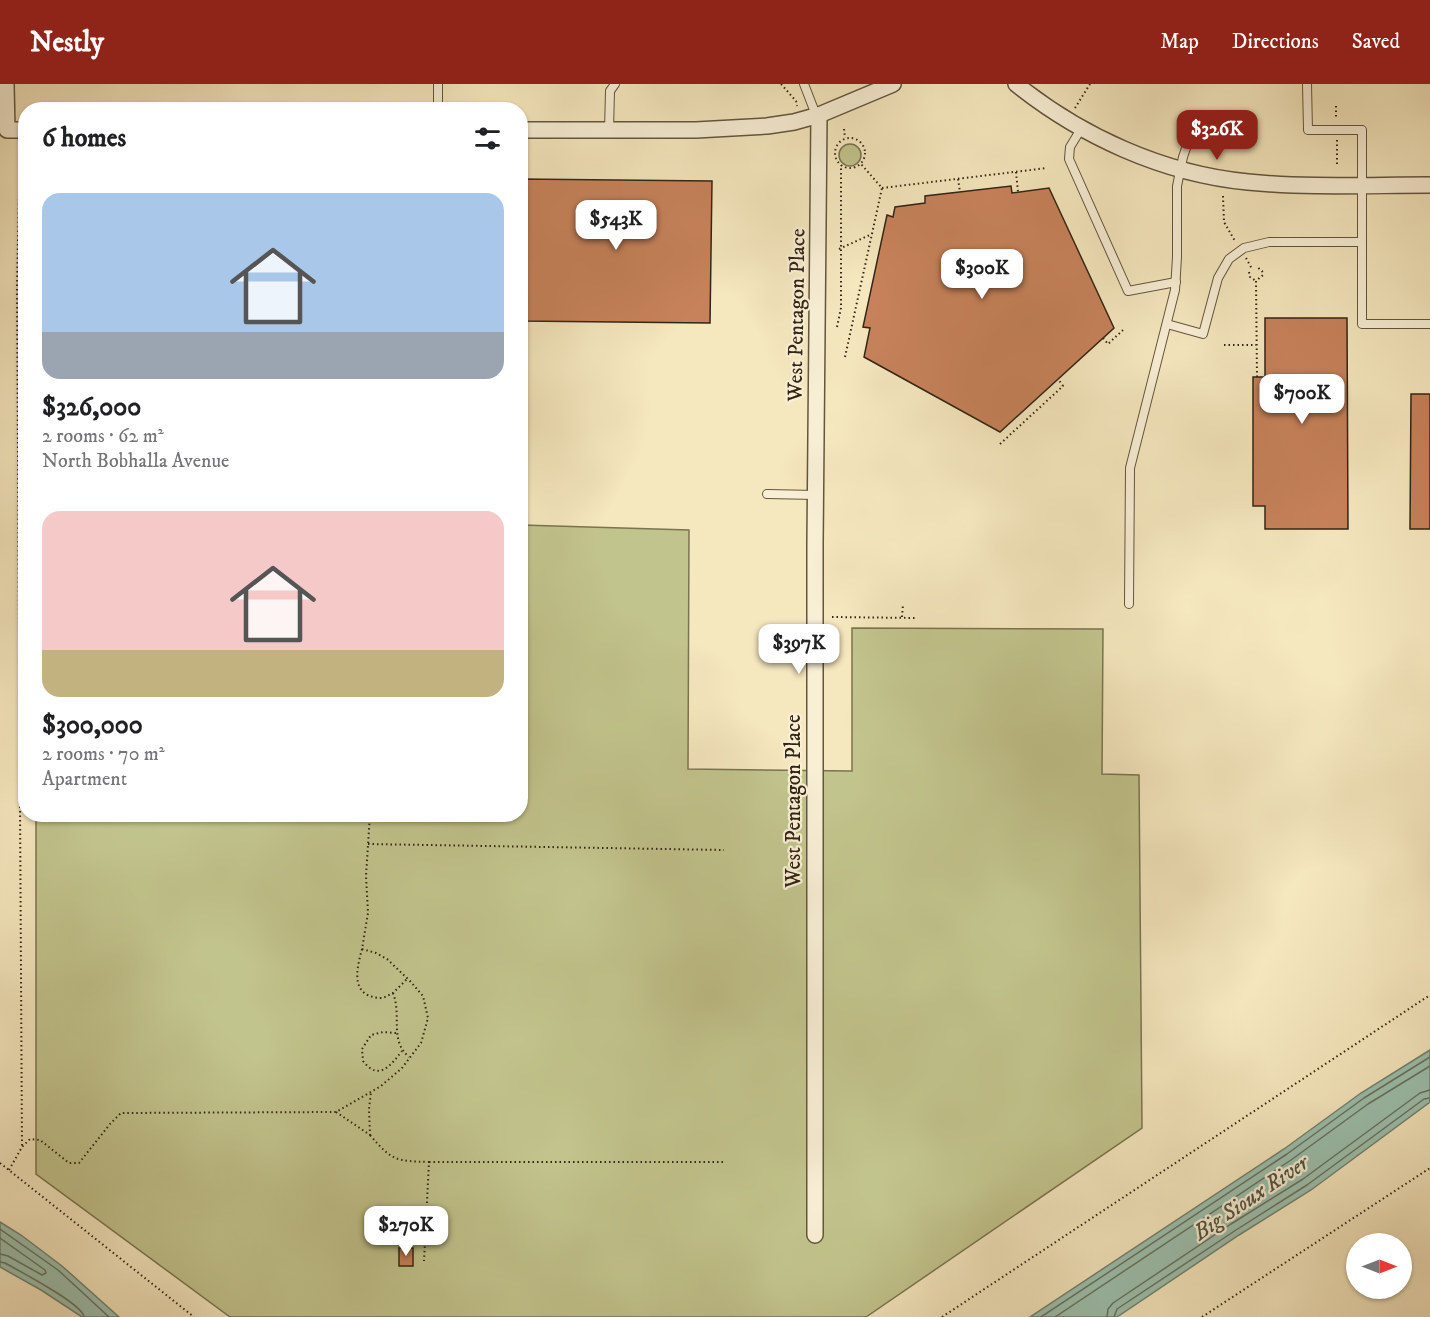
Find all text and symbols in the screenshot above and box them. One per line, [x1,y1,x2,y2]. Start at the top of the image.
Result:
text: Nestly [30,25,104,60]
text: Map [1160,29,1199,55]
text: Directions [1232,29,1319,55]
text: Saved [1352,29,1400,55]
pin: $326K [1175,110,1259,161]
text: $326K [1191,117,1243,142]
text: 6 homes [42,122,126,155]
icon: filters [471,122,504,155]
pin: $543K [574,200,658,251]
text: $543K [590,207,642,232]
street label: West Pentagon Place [782,228,812,403]
icon: home [219,232,327,340]
pin: $300K [940,249,1024,300]
text: $300K [955,256,1009,281]
pin: $700K [1260,374,1344,425]
text: $700K [1273,381,1331,406]
text: $326,000 [42,391,141,424]
text: 2 rooms · 62 m² [42,424,164,449]
text: North Bobhalla Avenue [42,449,229,474]
icon: home [219,550,327,658]
pin: $397K [757,624,841,675]
text: $397K [773,631,825,656]
text: $300,000 [42,709,143,742]
street label: West Pentagon Place [781,714,807,889]
text: 2 rooms · 70 m² [42,742,165,767]
text: Apartment [42,767,127,792]
water label: Big Sioux River [1188,1148,1315,1247]
pin: $270K [364,1206,448,1257]
text: $270K [378,1213,434,1238]
north arrow [1346,1233,1412,1299]
map controls [1346,1233,1412,1299]

